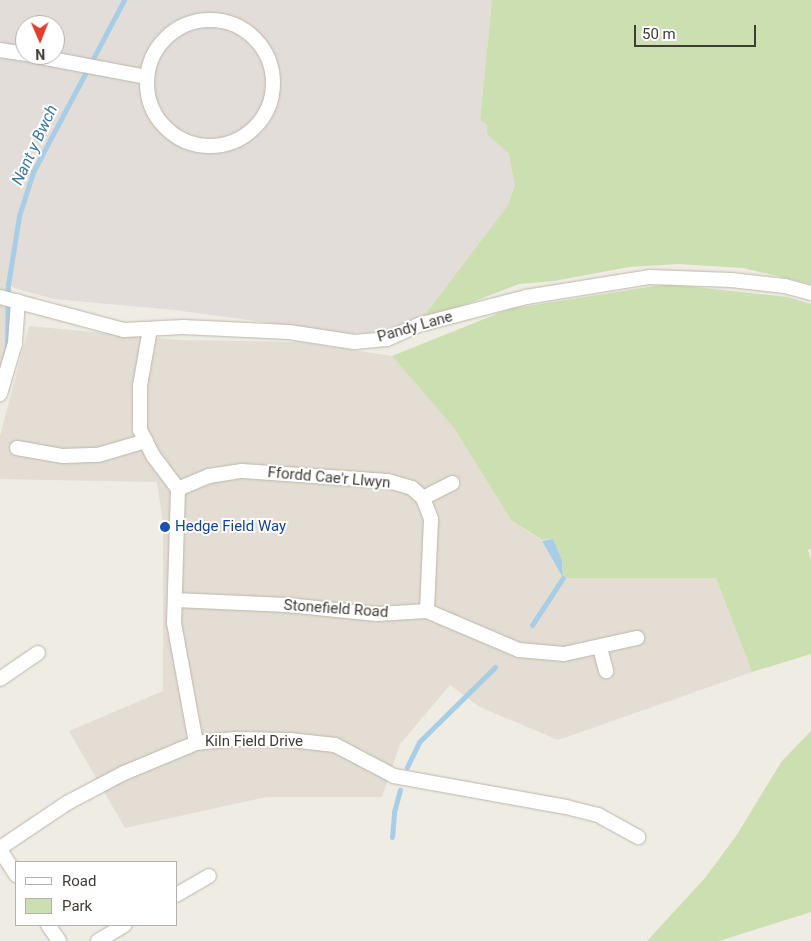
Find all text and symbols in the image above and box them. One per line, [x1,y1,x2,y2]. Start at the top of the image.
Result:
north arrow [15,15,65,65]
scale bar [636,15,758,47]
text: 50 m [642,25,676,43]
text: N [35,46,45,62]
water label: Nant y Bwch [8,102,62,188]
street label: Pandy Lane [375,308,455,346]
street label: Ffordd Cae'r Llwyn [267,464,391,492]
place label: Hedge Field Way [175,518,286,536]
marker: Hedge Field Way [159,521,171,533]
street label: Stonefield Road [283,596,389,622]
street label: Kiln Field Drive [205,733,303,751]
legend [15,861,178,926]
text: Road [62,872,96,890]
text: Park [62,897,92,915]

